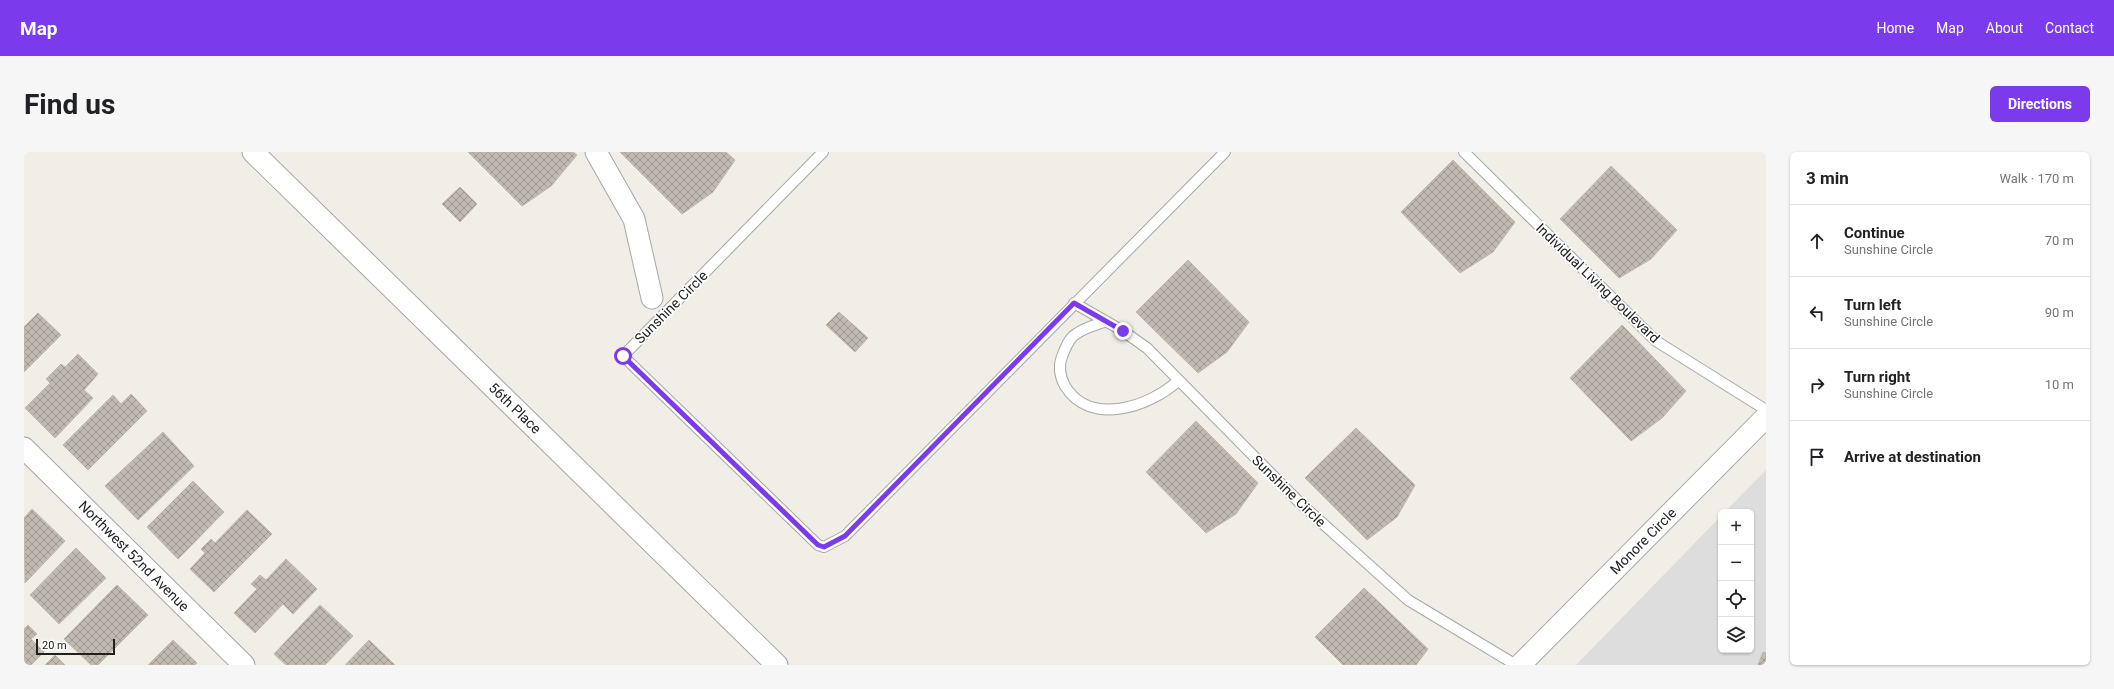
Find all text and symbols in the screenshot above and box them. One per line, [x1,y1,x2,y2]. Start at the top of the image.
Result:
text: Map [20,17,58,40]
text: Home [1876,20,1914,36]
text: Map [1936,20,1964,36]
text: About [1986,20,2023,36]
text: Contact [2045,20,2094,36]
button: Directions [1990,86,2090,122]
text: Find us [24,88,115,121]
text: 3 min [1806,168,1849,188]
text: Walk · 170 m [1999,171,2074,186]
street label: Individual Living Boulevard [1533,220,1663,346]
text: Continue [1844,224,1905,242]
icon: ahead [1806,230,1828,252]
text: 70 m [2045,233,2074,248]
text: Sunshine Circle [1844,242,1933,257]
street label: Sunshine Circle [631,267,711,347]
text: Turn left [1844,296,1901,314]
icon: left [1806,302,1828,324]
text: 90 m [2045,305,2074,320]
text: Sunshine Circle [1844,314,1933,329]
route end [1114,322,1132,340]
route start [614,347,632,365]
text: Turn right [1844,368,1910,386]
icon: right [1806,374,1828,396]
text: 10 m [2045,377,2074,392]
street label: 56th Place [486,379,544,437]
text: Sunshine Circle [1844,386,1933,401]
icon: arrive [1806,446,1828,468]
text: Arrive at destination [1844,448,1981,466]
street label: Sunshine Circle [1249,452,1329,530]
street label: Northwest 52nd Avenue [76,498,192,614]
street label: Monore Circle [1607,505,1679,577]
map controls [1718,509,1754,653]
button: + [1718,509,1754,545]
button: − [1718,545,1754,581]
button: locate [1718,581,1754,617]
button: layers [1718,617,1754,653]
scale bar [36,637,115,656]
text: 20 m [42,639,67,652]

